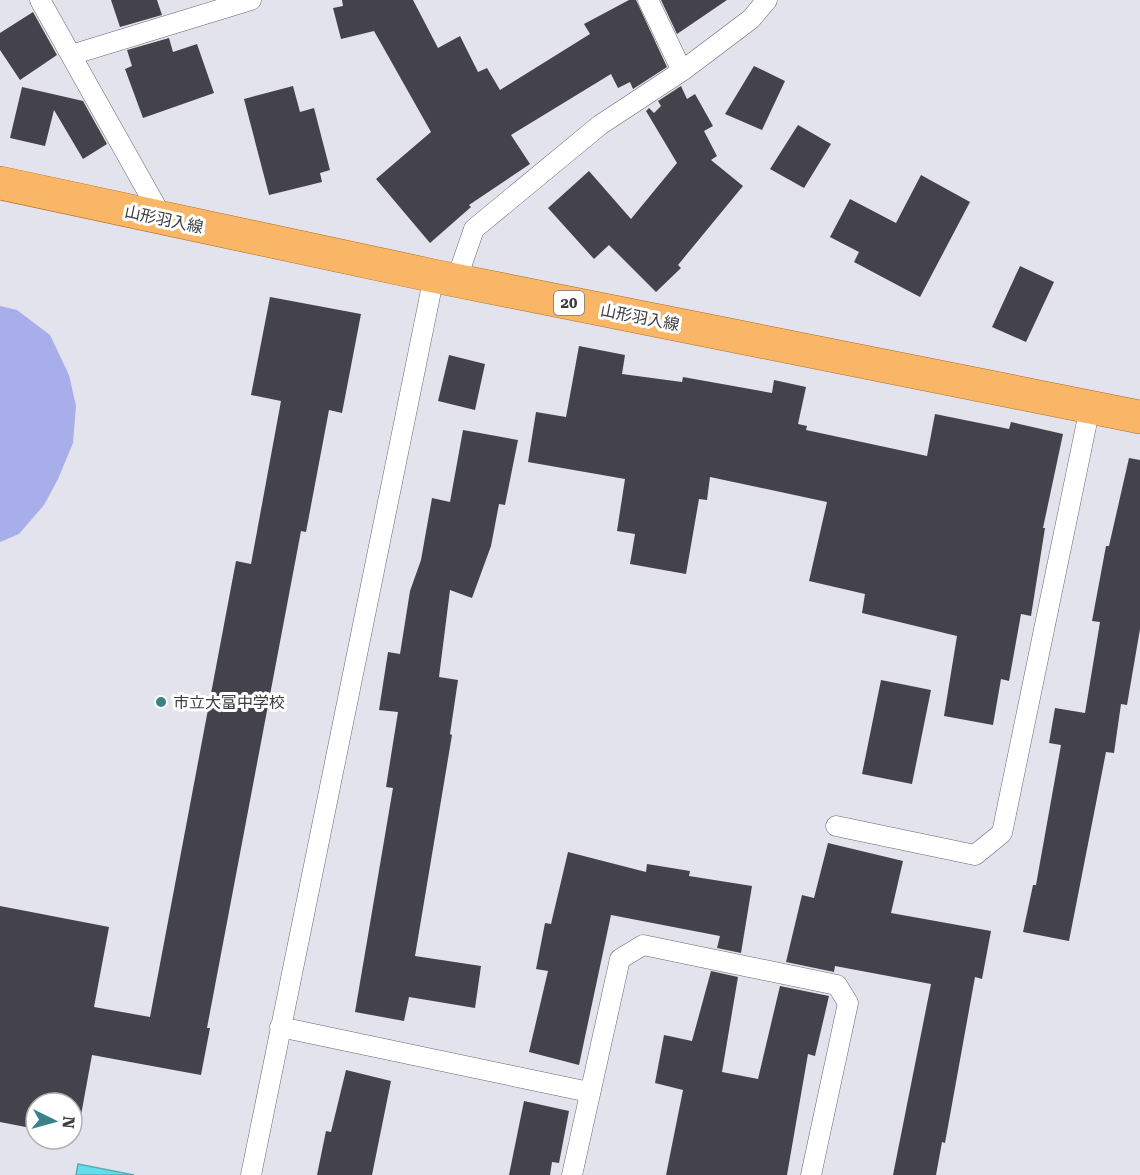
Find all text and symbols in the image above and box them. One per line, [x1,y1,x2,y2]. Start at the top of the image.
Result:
street label: 山形羽入線 [123,202,205,237]
road number: 20 [554,291,584,315]
street label: 山形羽入線 [599,301,681,334]
place label: 市立大富中学校 [173,693,285,712]
marker: 市立大富中学校 [154,695,168,709]
north arrow [24,1091,84,1151]
text: N [58,1115,78,1129]

